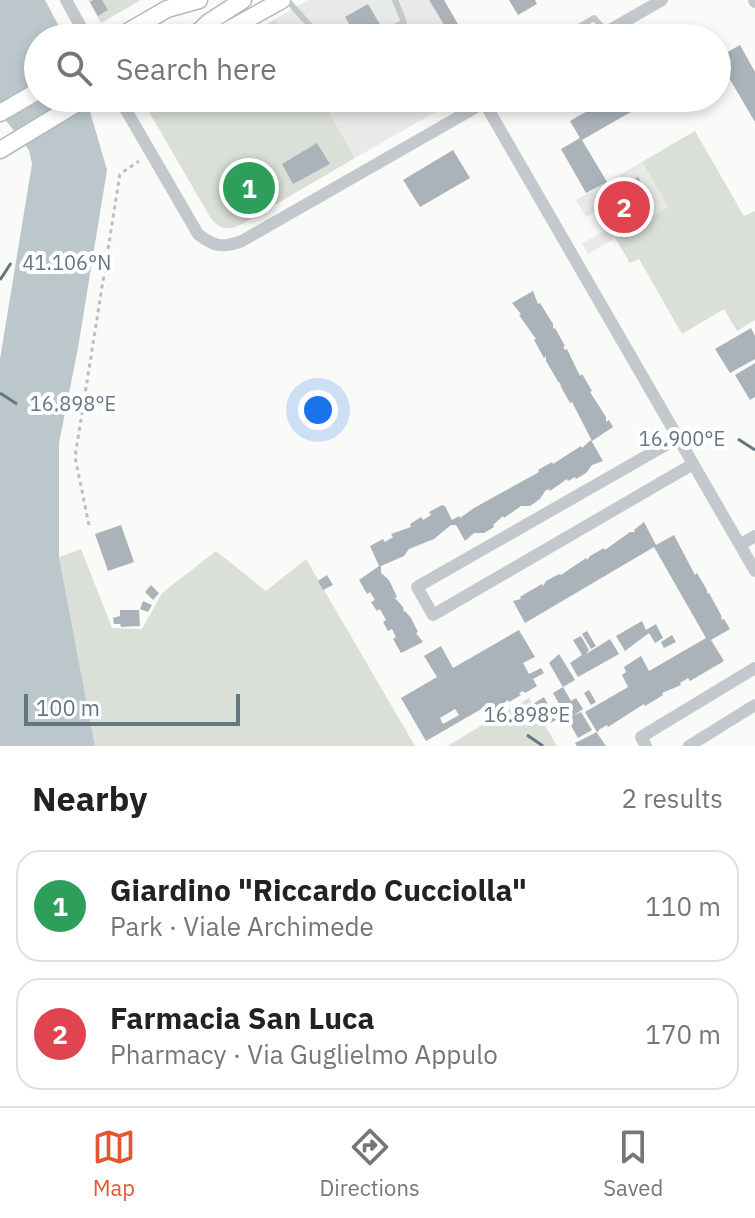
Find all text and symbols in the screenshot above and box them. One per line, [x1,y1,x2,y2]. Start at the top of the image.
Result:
search box [24,24,731,112]
icon: search [52,46,96,90]
text: Search here [116,49,277,88]
pin: 1 [223,158,275,218]
pin: 2 [598,177,650,237]
text: 41.106°N [23,249,111,276]
text: 16.898°E [30,390,116,417]
your location [298,390,338,430]
text: 16.900°E [639,425,725,452]
scale bar [24,690,240,726]
text: 100 m [36,693,100,722]
text: 16.898°E [484,701,570,728]
text: Nearby [32,776,147,820]
text: 2 results [621,781,723,815]
text: Giardino "Riccardo Cucciolla" [110,870,527,909]
text: 1 [52,889,68,923]
text: 110 m [645,889,721,923]
text: Park · Viale Archimede [110,909,374,943]
text: Farmacia San Luca [110,998,375,1037]
text: 2 [52,1017,68,1051]
text: 170 m [645,1017,721,1051]
text: Pharmacy · Via Guglielmo Appulo [110,1037,498,1071]
tab: Map [92,1125,136,1202]
tab: Directions [320,1125,420,1202]
tab: Saved [603,1125,663,1202]

